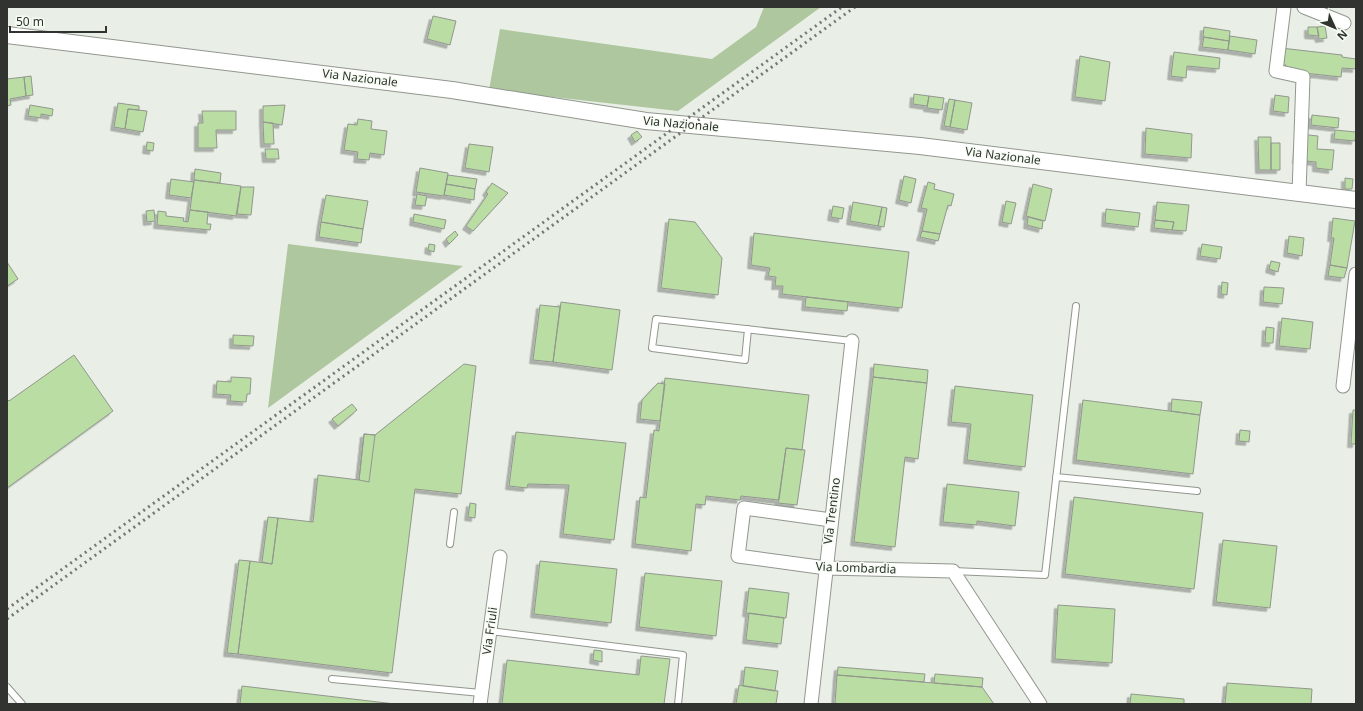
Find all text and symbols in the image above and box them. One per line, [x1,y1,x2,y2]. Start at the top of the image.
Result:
scale bar [10,8,106,34]
north arrow [1315,8,1355,48]
text: 50 m [16,13,44,30]
text: N [1334,27,1351,44]
street label: Via Nazionale [321,64,399,91]
street label: Via Nazionale [642,112,720,135]
street label: Via Nazionale [964,142,1042,169]
street label: Via Trentino [819,477,844,545]
street label: Via Lombardia [815,558,897,577]
street label: Via Friuli [478,606,501,656]

